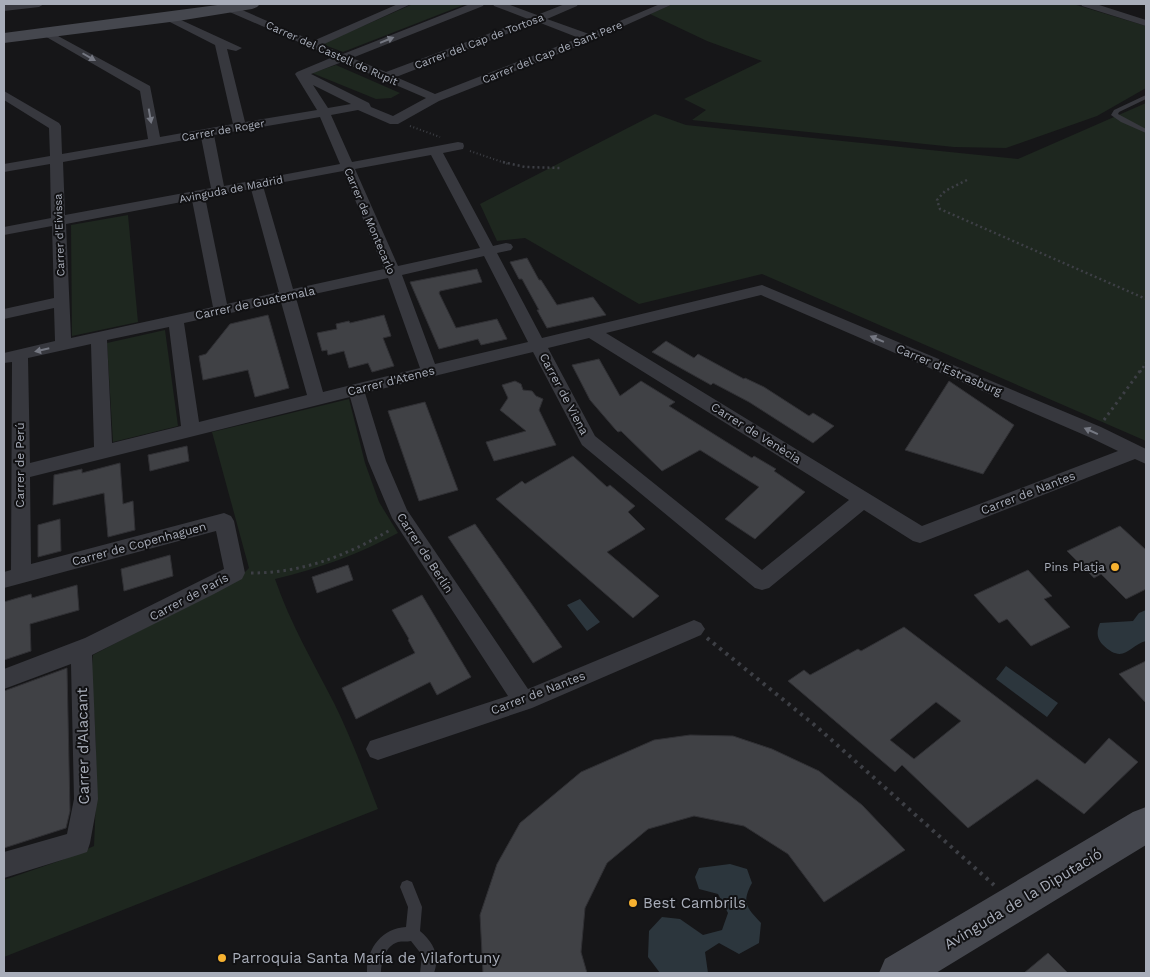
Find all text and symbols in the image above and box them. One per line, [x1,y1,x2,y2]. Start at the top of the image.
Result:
street label: Carrer del Cap de Tortosa [413,11,546,72]
street label: Carrer del Castell de Rupit [264,18,400,89]
street label: Carrer del Cap de Sant Pere [480,18,624,87]
one-way arrow [380,36,395,43]
one-way arrow [82,53,96,61]
one-way arrow [147,108,155,124]
street label: Carrer de Roger [180,117,266,144]
street label: Carrer de Montecarlo [341,166,398,276]
street label: Avinguda de Madrid [178,173,284,206]
street label: Carrer d'Eivissa [52,193,67,277]
street label: Carrer de Guatemala [194,283,316,323]
one-way arrow [870,335,884,343]
street label: Carrer d'Estrasburg [894,341,1004,399]
one-way arrow [34,346,50,354]
street label: Carrer de Viena [537,351,592,437]
street label: Carrer d'Atenes [346,363,436,399]
street label: Carrer de Venècia [708,400,804,466]
street label: Carrer de Perú [13,422,27,508]
one-way arrow [1084,426,1098,434]
street label: Carrer de Nantes [979,469,1077,517]
street label: Carrer de Berlín [394,510,456,596]
street label: Carrer de Copenhaguen [70,519,208,569]
place label: Pins Platja [1044,560,1105,574]
marker: Pins Platja [1109,561,1121,573]
street label: Carrer de París [147,570,231,624]
street label: Carrer de Nantes [489,669,587,717]
street label: Carrer d'Alacant [73,687,93,805]
street label: Avinguda de la Diputació [941,845,1105,953]
place label: Best Cambrils [643,894,746,912]
marker: Best Cambrils [627,897,639,909]
place label: Parroquia Santa María de Vilafortuny [232,949,500,967]
marker: Parroquia Santa María de Vilafortuny [216,952,228,964]

